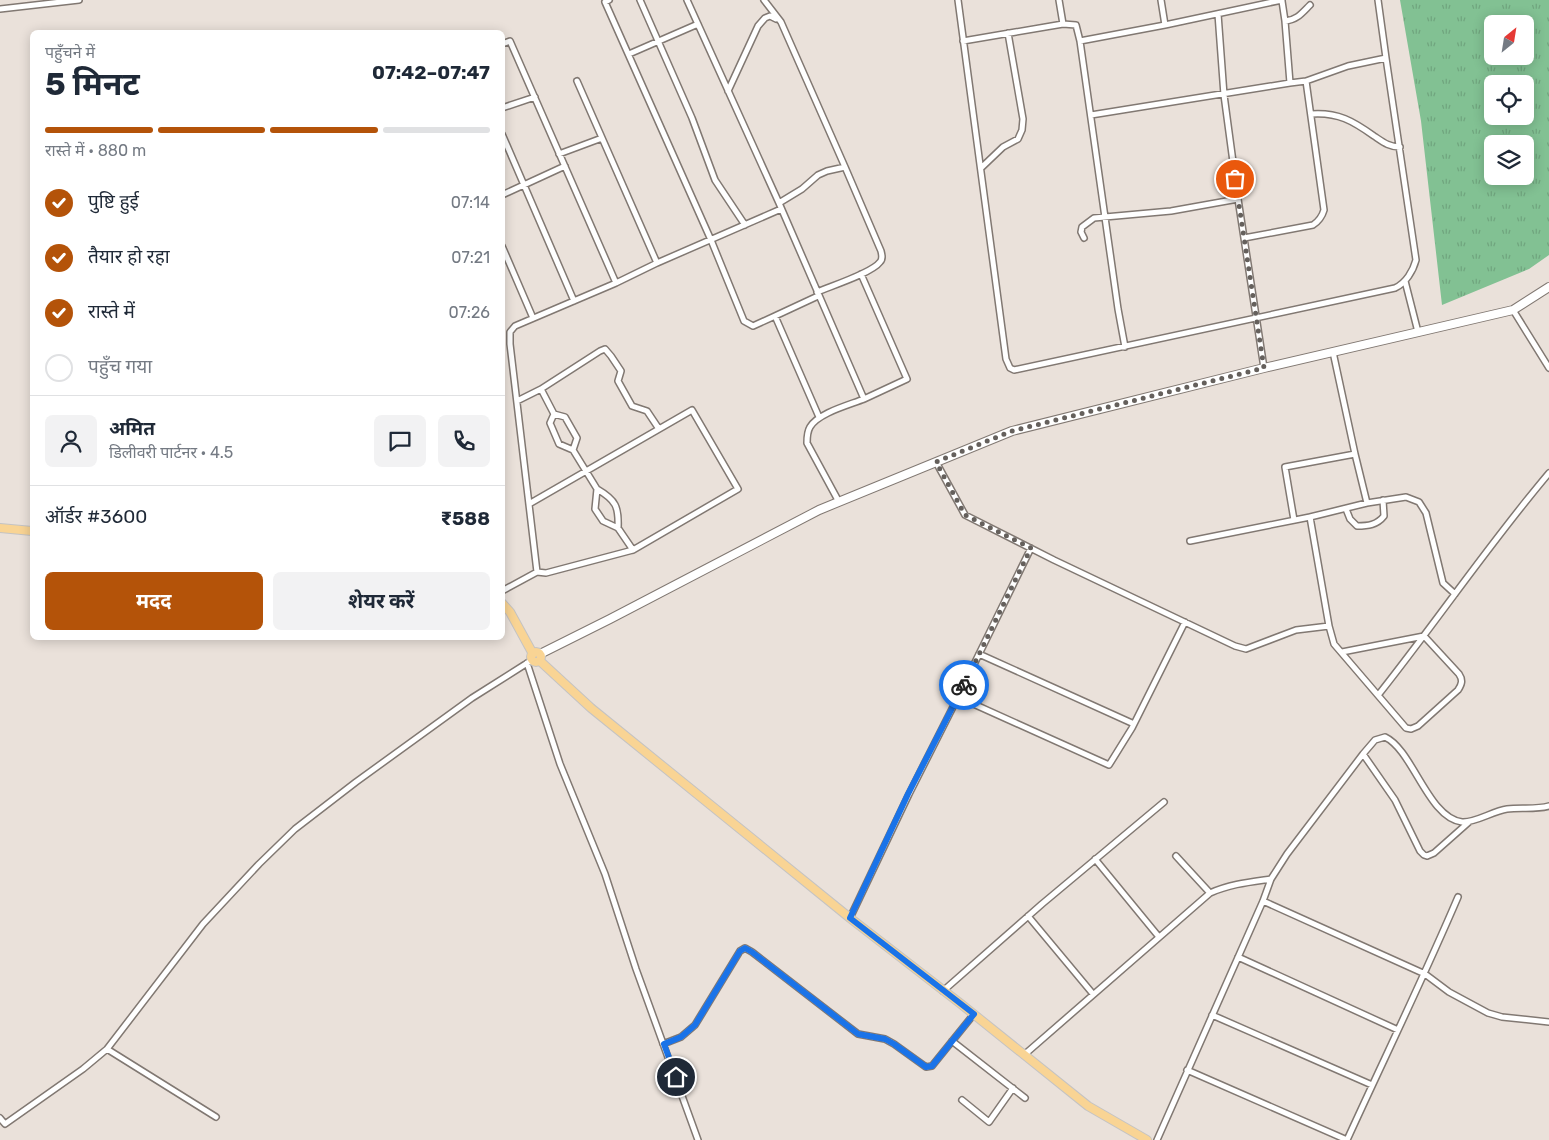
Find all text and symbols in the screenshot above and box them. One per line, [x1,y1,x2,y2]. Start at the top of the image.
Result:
north arrow [1484,15,1534,65]
map controls [1484,15,1534,185]
text: पहुँचने में [45,43,95,62]
text: 07:42–07:47 [372,61,490,84]
text: 5 मिनट [45,65,140,103]
button: locate [1484,75,1534,125]
button: layers [1484,135,1534,185]
text: रास्ते में · 880 m [45,141,146,160]
pin [1214,158,1256,200]
icon: bag [1221,165,1249,193]
icon: check [45,189,73,217]
text: पुष्टि हुई [88,190,139,213]
text: 07:14 [451,193,490,212]
icon: check [45,244,73,272]
text: तैयार हो रहा [88,245,170,268]
text: 07:21 [451,248,490,267]
icon: check [45,299,73,327]
text: रास्ते में [88,300,135,323]
text: 07:26 [448,303,490,322]
text: पहुँच गया [88,355,152,378]
button: person [45,415,97,467]
button: chat [374,415,426,467]
button: phone [438,415,490,467]
text: अमित [109,417,155,440]
text: डिलीवरी पार्टनर · 4.5 [109,443,233,462]
text: ऑर्डर #3600 [45,505,147,528]
text: ₹588 [441,507,490,530]
button: मदद [45,572,263,630]
button: शेयर करें [273,572,490,630]
courier [939,660,989,710]
icon: bike [950,671,978,699]
pin [655,1056,697,1098]
icon: home [662,1063,690,1091]

